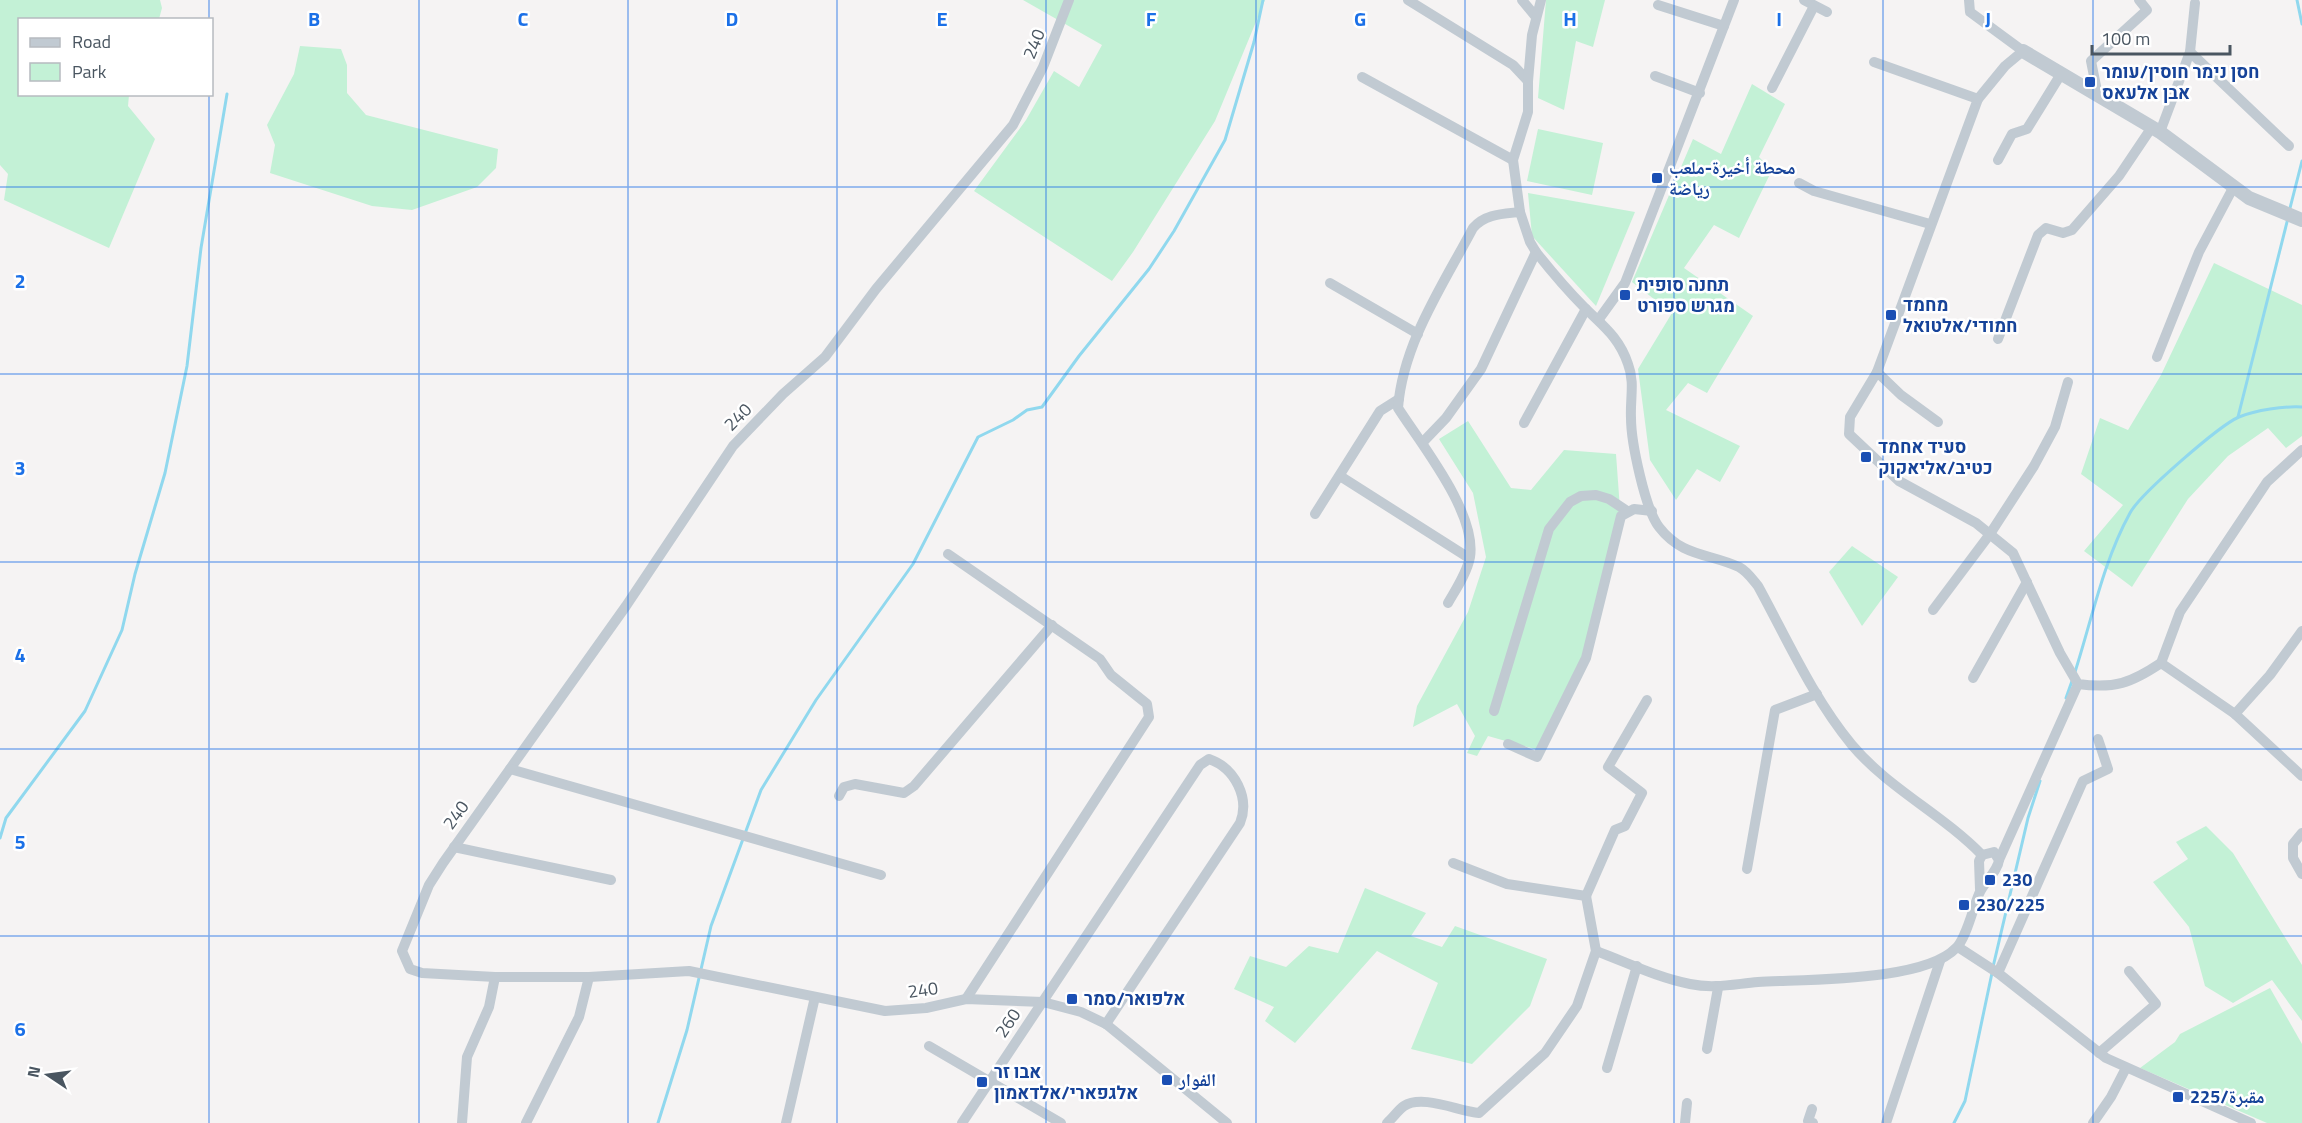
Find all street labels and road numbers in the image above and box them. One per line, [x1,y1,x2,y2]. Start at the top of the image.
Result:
street label: 240 [1015,25,1052,63]
street label: 240 [717,396,758,437]
street label: 240 [436,795,475,835]
street label: 240 [906,974,940,1005]
street label: 260 [988,1003,1027,1043]

